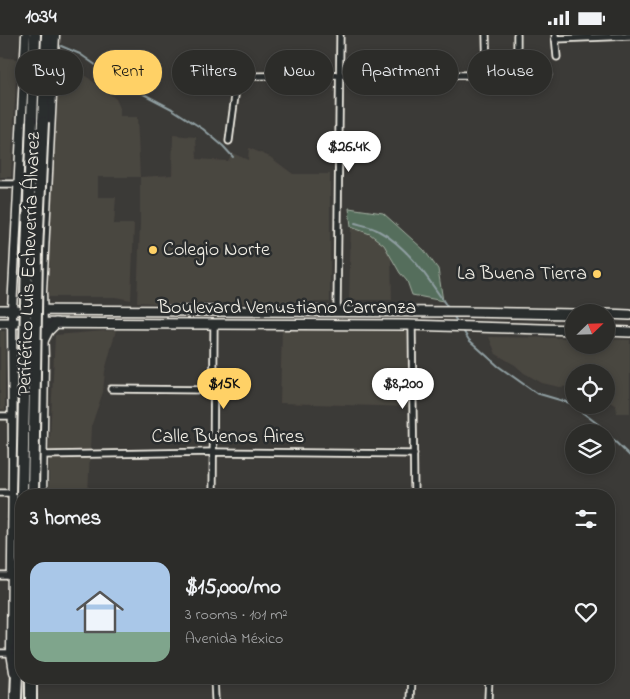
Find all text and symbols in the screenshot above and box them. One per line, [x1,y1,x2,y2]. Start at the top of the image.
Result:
text: 10:34 [25,4,57,31]
chip: Buy [15,50,83,95]
chip: Rent [93,50,162,95]
chip: Filters [172,50,255,95]
chip: New [265,50,333,95]
chip: Apartment [343,50,458,95]
chip: House [468,50,552,95]
street label: Periférico Luis Echeverría Álvarez [11,131,49,396]
pin: $26.4K [308,131,390,173]
text: $26.4K [328,135,370,159]
place label: Colegio Norte [163,236,270,266]
marker: Colegio Norte [147,244,159,256]
place label: La Buena Tierra [457,260,587,289]
marker: La Buena Tierra [591,268,603,280]
street label: Boulevard Venustiano Carranza [157,294,416,323]
north arrow [565,304,615,354]
map controls [565,304,615,474]
button: locate [565,364,615,414]
pin: $15K [194,367,254,410]
pin: $8,200 [362,367,444,410]
text: $15K [208,372,240,396]
text: $8,200 [383,372,423,396]
street label: Calle Buenos Aires [152,423,304,452]
button: layers [565,424,615,474]
text: 3 homes [30,504,101,534]
icon: filters [572,505,600,533]
text: $15,000/mo [185,573,281,603]
icon: home [70,582,130,642]
icon: heart [572,598,600,626]
text: 3 rooms · 101 m² [185,603,287,627]
text: Avenida México [185,627,283,651]

